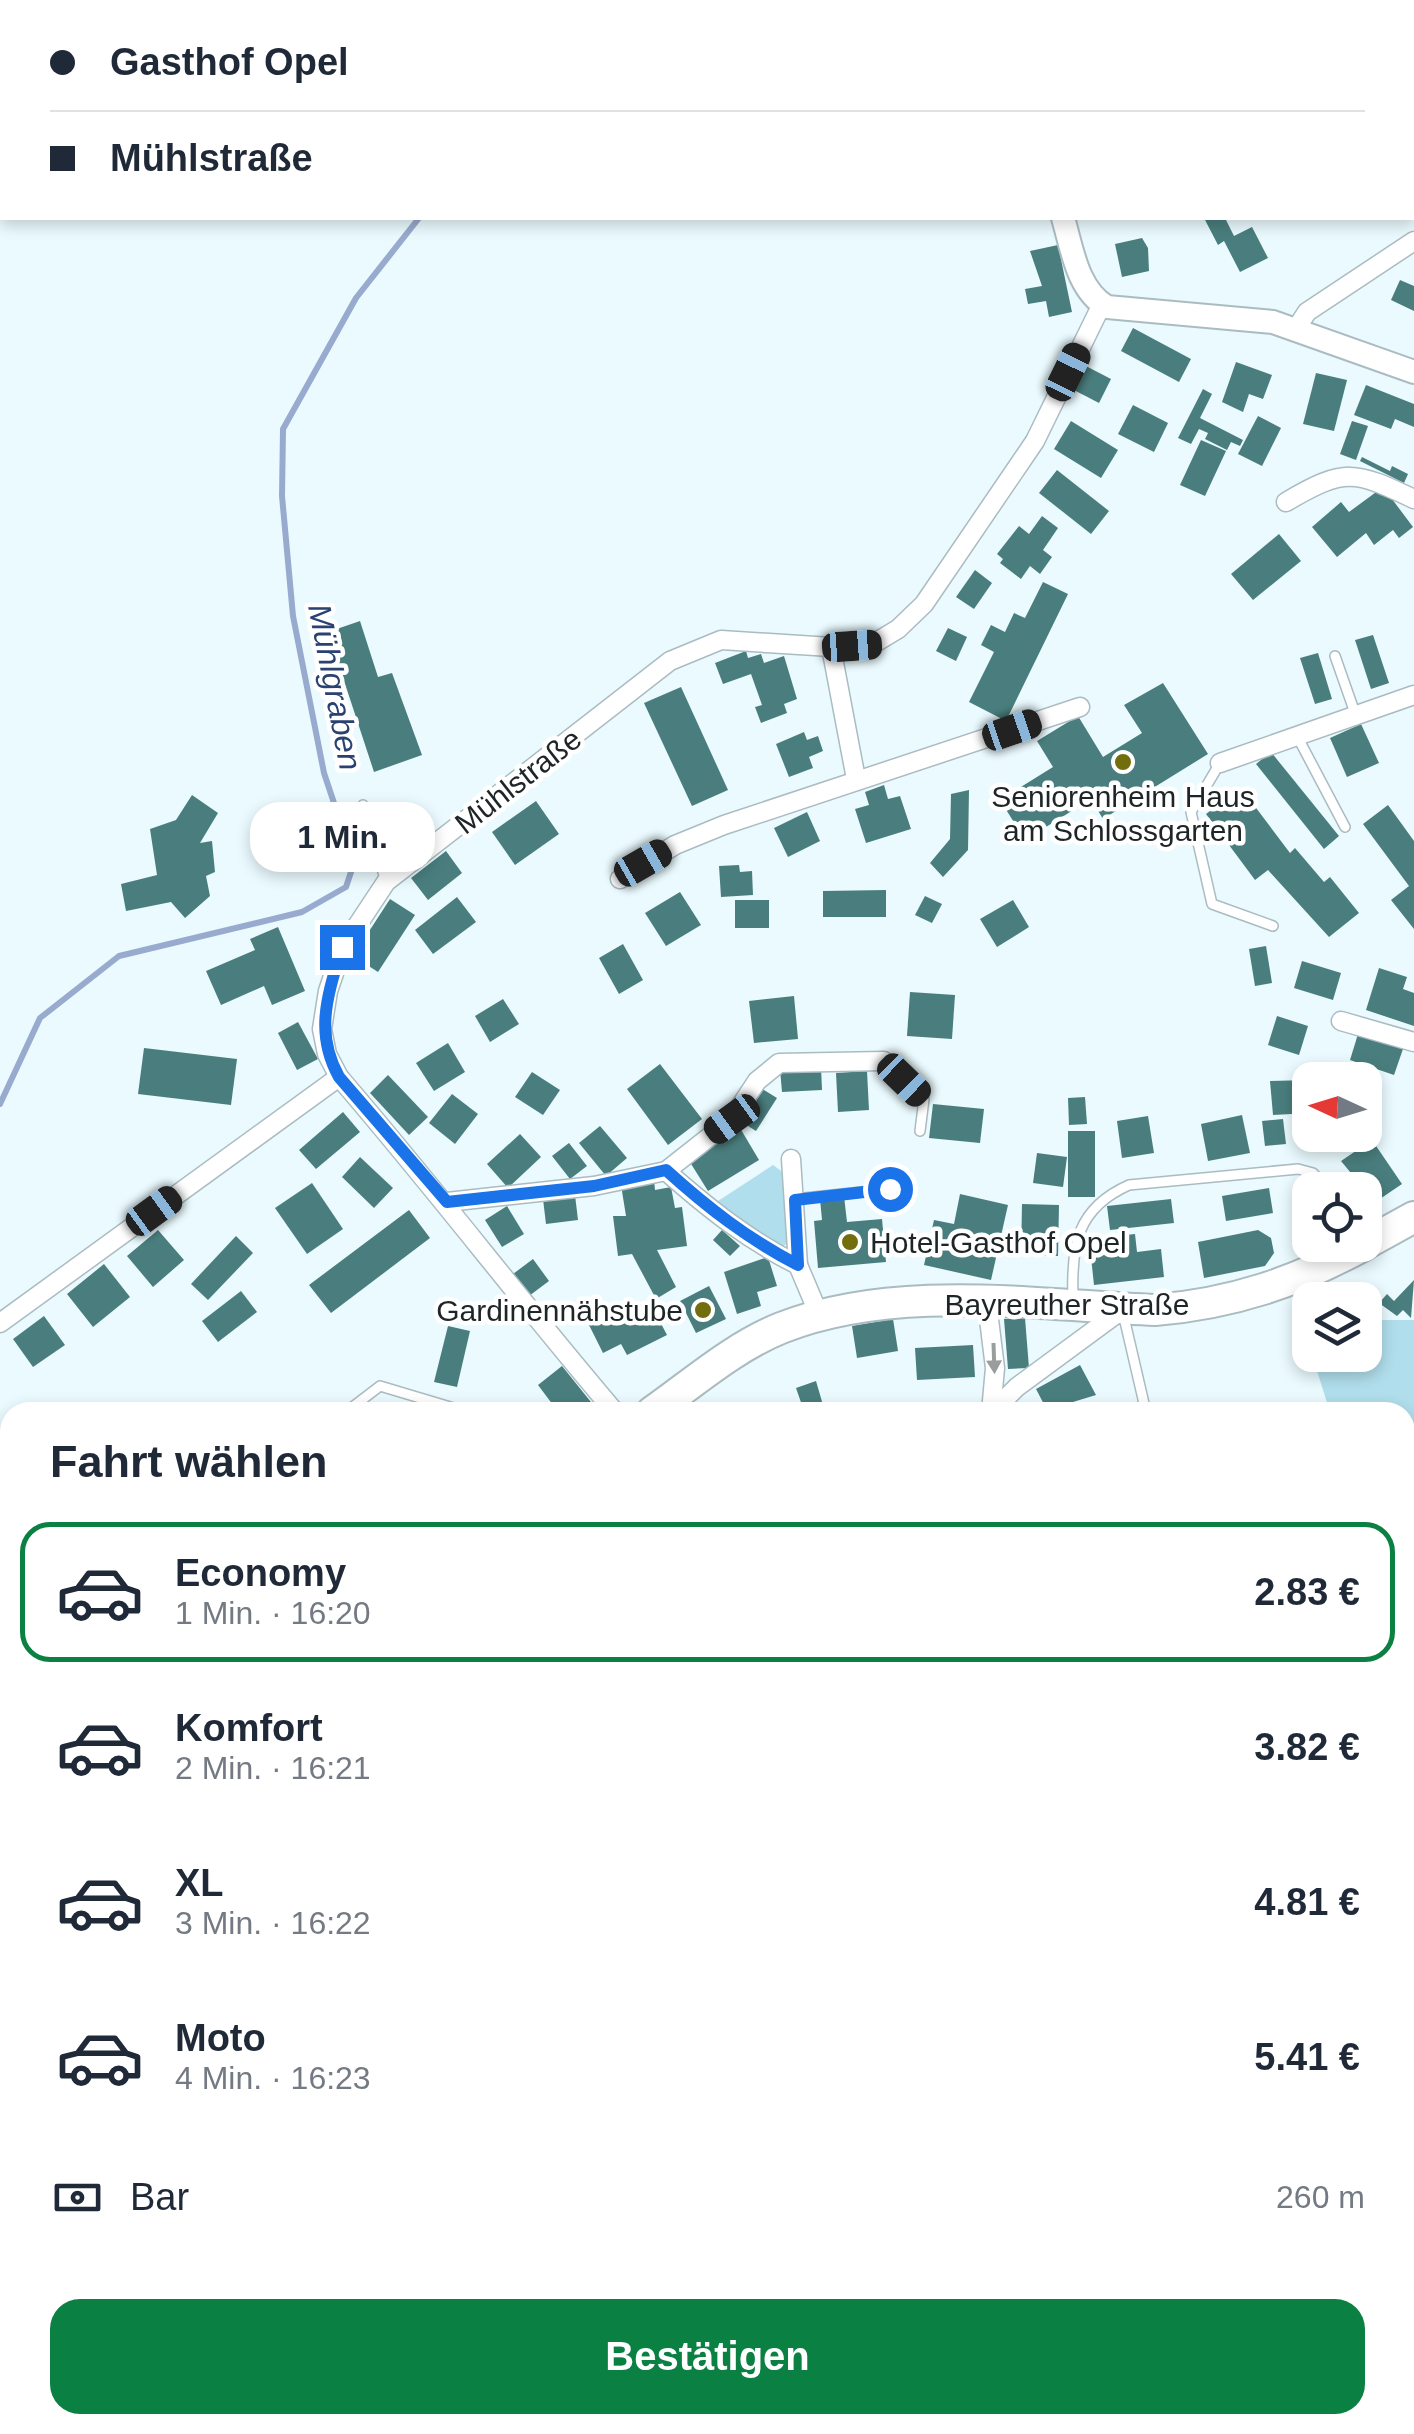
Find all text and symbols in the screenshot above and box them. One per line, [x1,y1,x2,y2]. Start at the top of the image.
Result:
text: Gasthof Opel [110,41,349,83]
text: Mühlstraße [110,137,313,179]
car [1041,338,1095,406]
water label: Mühlgraben [301,601,369,773]
car [821,629,883,663]
car [979,706,1045,754]
street label: Mühlstraße [449,722,587,840]
marker: Seniorenheim Haus am Schlossgarten [1112,751,1134,773]
place label: Seniorenheim Haus am Schlossgarten [991,780,1255,847]
callout: 1 Min. [250,802,434,872]
text: 1 Min. [297,819,388,855]
car [610,835,676,891]
route end [320,925,365,970]
car [872,1048,936,1112]
north arrow [1292,1062,1382,1152]
map controls [1292,1062,1382,1372]
car [699,1089,765,1149]
route start [868,1167,913,1212]
button: locate [1292,1172,1382,1262]
car [121,1181,187,1241]
place label: Hotel-Gasthof Opel [870,1226,1127,1259]
marker: Hotel-Gasthof Opel [839,1231,861,1253]
button: layers [1292,1282,1382,1372]
street label: Bayreuther Straße [944,1288,1190,1321]
place label: Gardinennähstube [436,1294,683,1327]
marker: Gardinennähstube [692,1299,714,1321]
one-way arrow [987,1342,1003,1374]
text: Fahrt wählen [50,1436,328,1487]
icon: car [55,1547,145,1637]
text: Economy [175,1552,346,1594]
text: 2.83 € [1254,1571,1360,1613]
text: 1 Min. · 16:20 [175,1595,371,1631]
icon: car [55,1702,145,1792]
text: Komfort [175,1707,323,1749]
text: 3.82 € [1254,1726,1360,1768]
text: 2 Min. · 16:21 [175,1750,371,1786]
icon: car [55,1857,145,1947]
text: XL [175,1862,224,1904]
text: 4.81 € [1254,1881,1360,1923]
text: 3 Min. · 16:22 [175,1905,371,1941]
icon: car [55,2012,145,2102]
text: Moto [175,2017,266,2059]
text: 5.41 € [1254,2036,1360,2078]
text: 4 Min. · 16:23 [175,2060,371,2096]
icon: cash [50,2170,105,2225]
text: Bar [130,2176,189,2218]
text: 260 m [1276,2179,1365,2215]
button: Bestätigen [50,2299,1365,2414]

